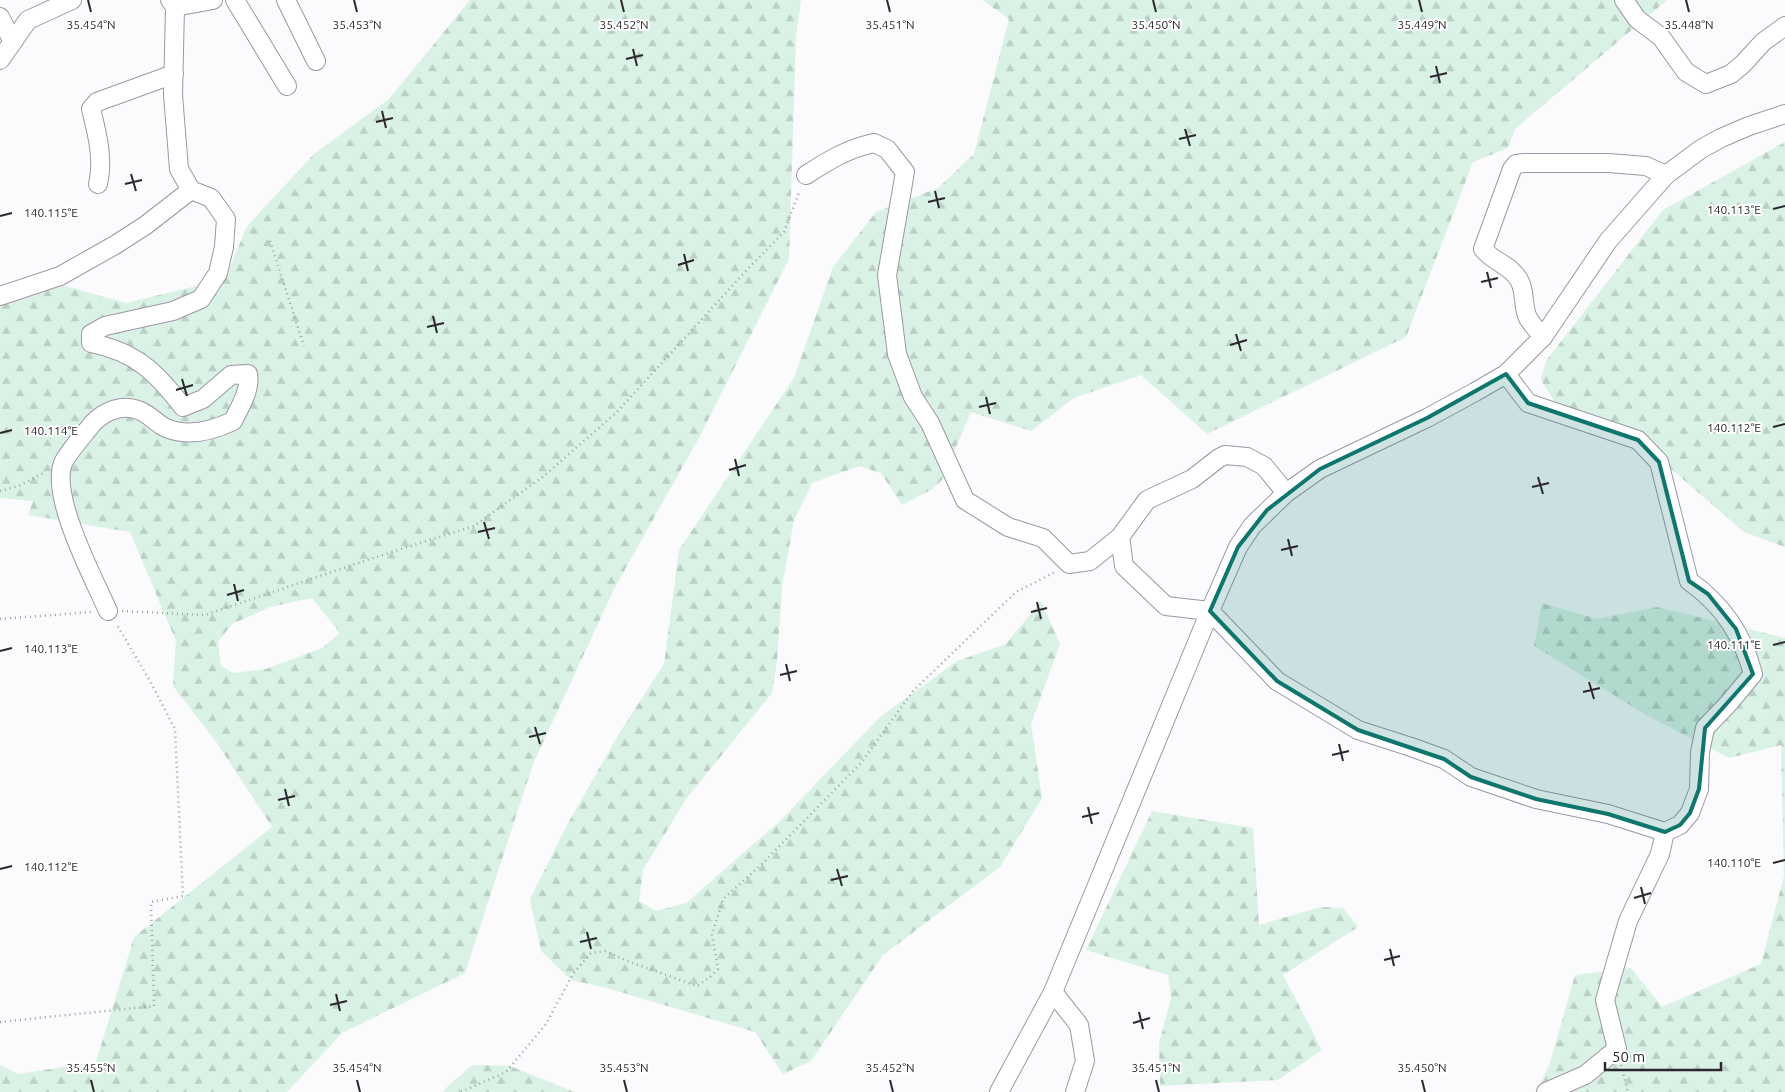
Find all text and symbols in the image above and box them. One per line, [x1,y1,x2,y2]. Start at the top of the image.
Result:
text: 35.454°N [66,18,116,31]
text: 35.453°N [332,18,382,31]
text: 35.452°N [599,18,649,31]
text: 35.451°N [865,18,915,31]
text: 35.450°N [1131,18,1181,31]
text: 35.449°N [1397,18,1447,31]
text: 35.448°N [1664,18,1714,31]
text: 140.113°E [1707,203,1761,216]
text: 140.115°E [24,206,78,219]
text: 140.112°E [1707,421,1761,434]
text: 140.114°E [24,424,78,437]
text: 140.111°E [1707,638,1761,651]
text: 140.113°E [24,642,78,655]
text: 140.110°E [1707,856,1761,869]
text: 140.112°E [24,860,78,873]
scale bar [1605,1040,1721,1072]
text: 50 m [1612,1048,1645,1065]
text: 35.455°N [66,1061,116,1074]
text: 35.454°N [332,1061,382,1074]
text: 35.453°N [599,1061,649,1074]
text: 35.452°N [865,1061,915,1074]
text: 35.451°N [1131,1061,1181,1074]
text: 35.450°N [1397,1061,1447,1074]

